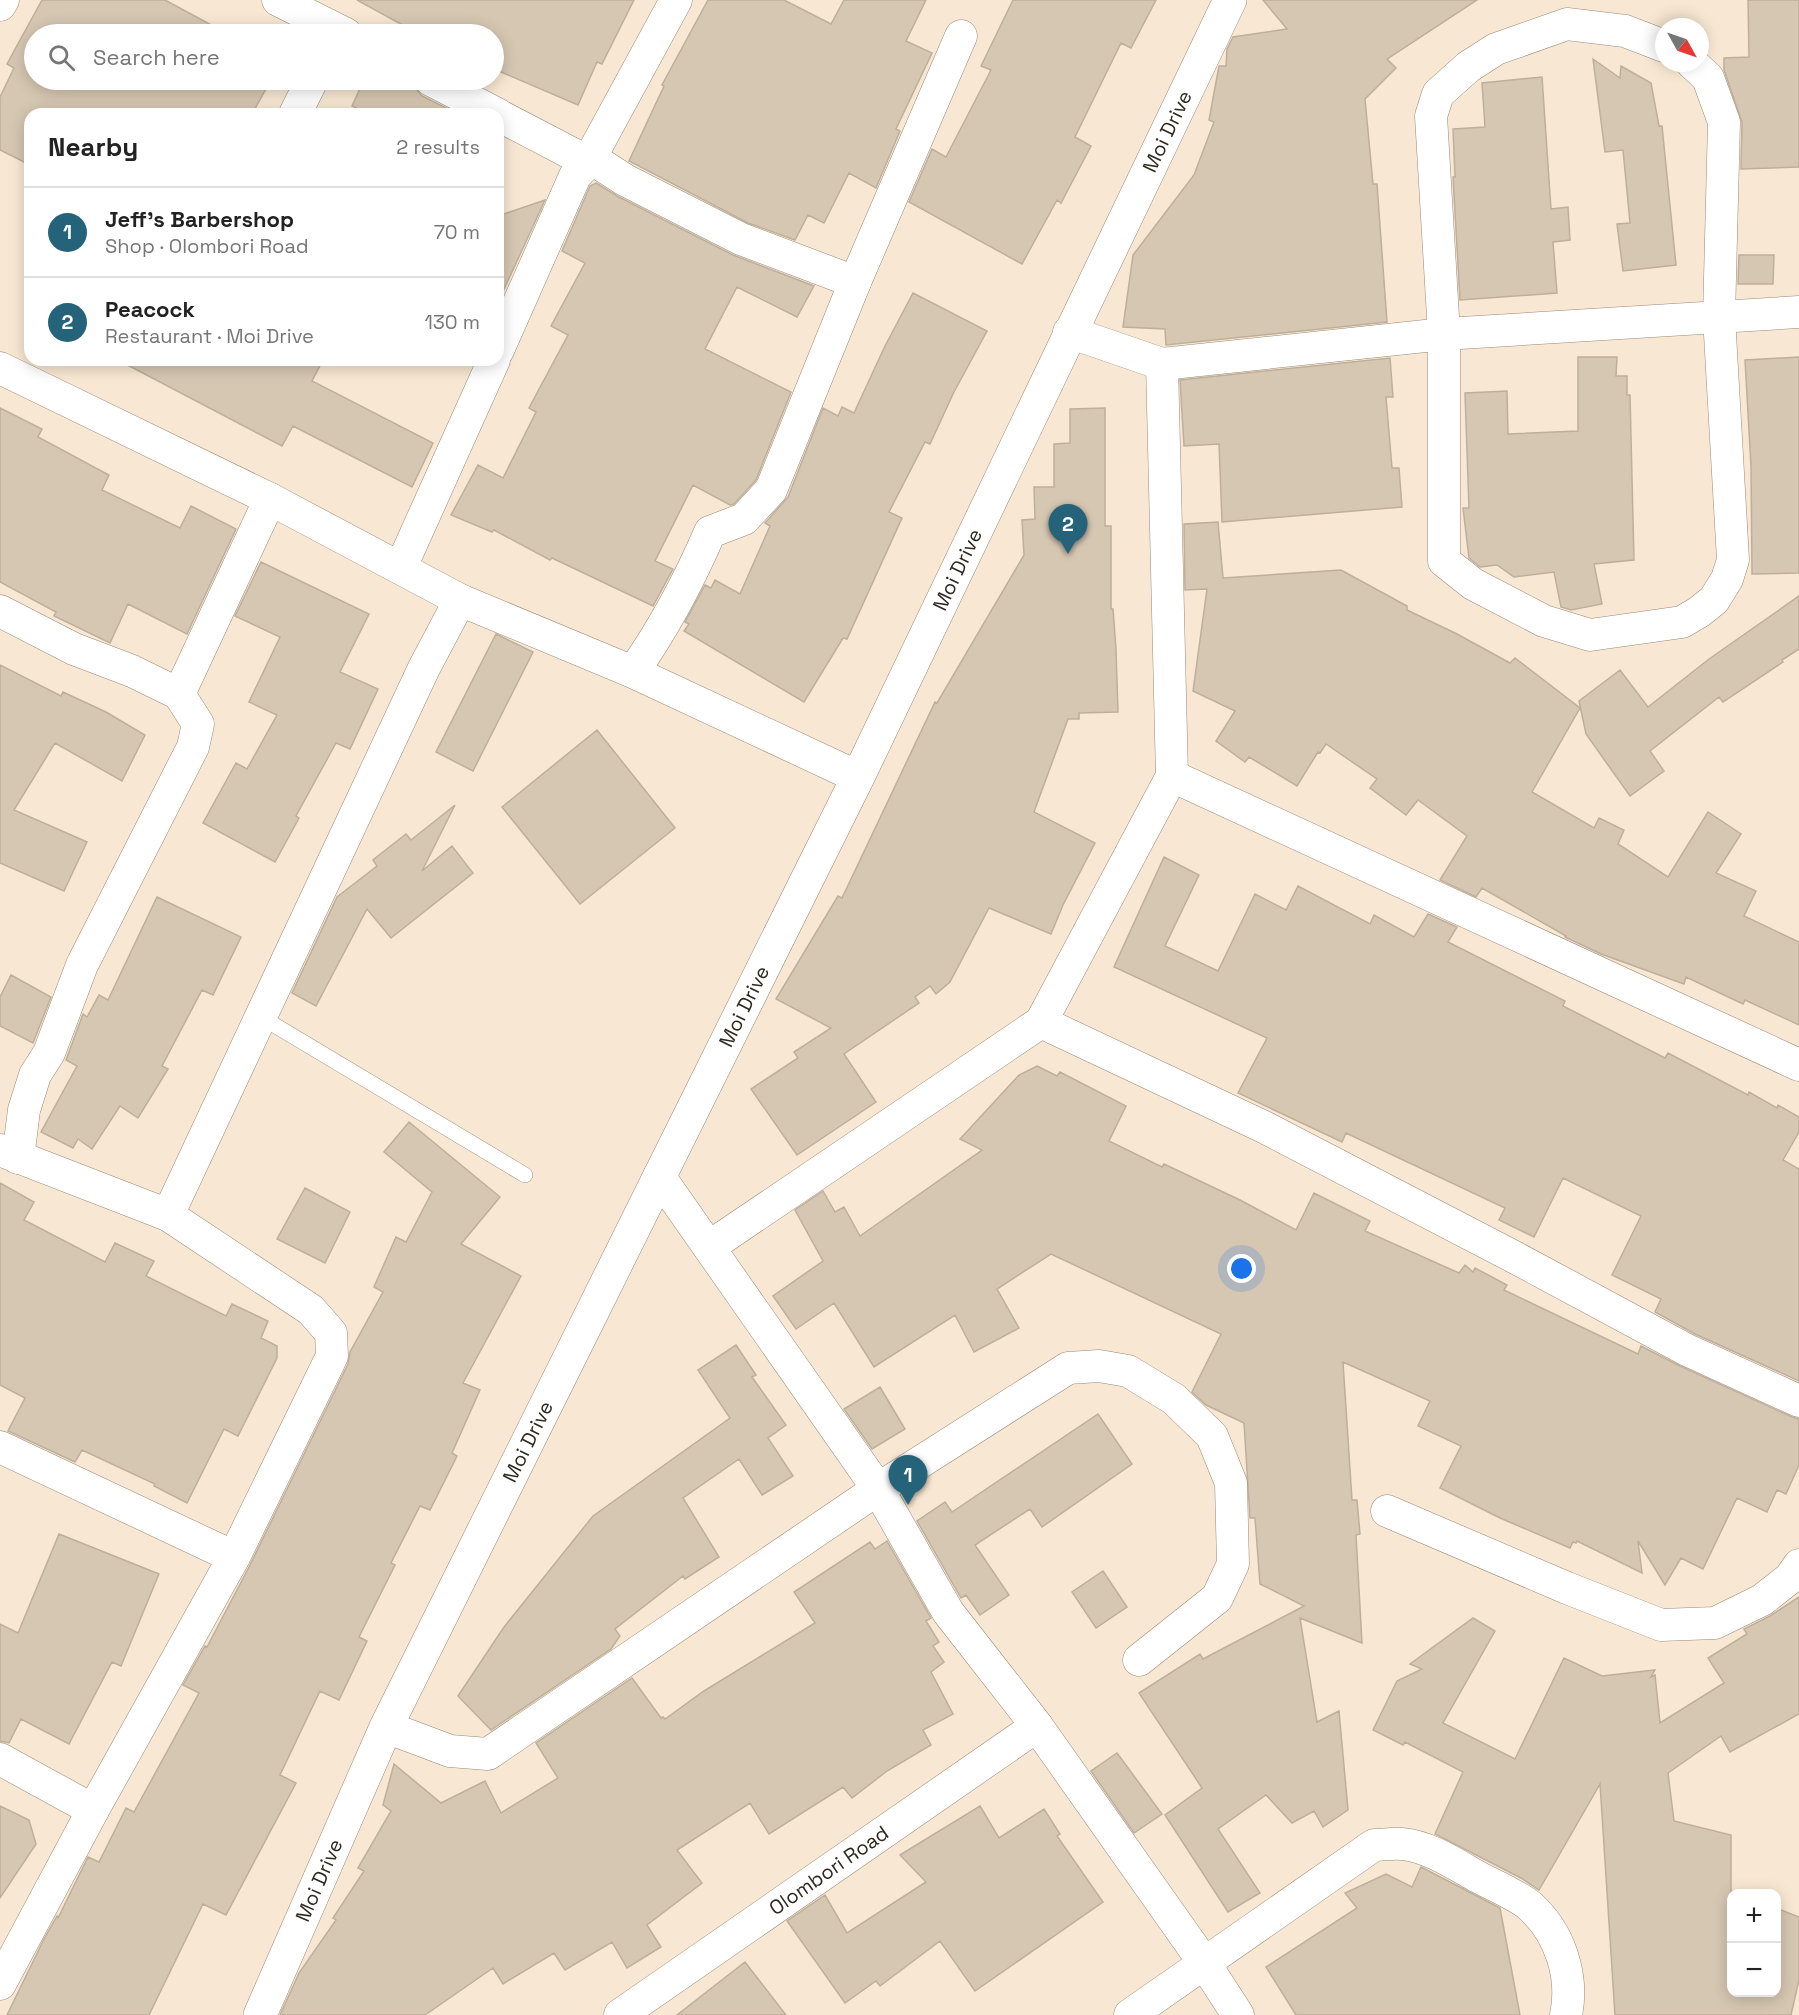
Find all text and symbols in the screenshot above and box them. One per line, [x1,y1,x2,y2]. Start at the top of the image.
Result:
north arrow [1655,18,1709,72]
search box [24,24,504,90]
icon: search [45,41,78,74]
text: Search here [93,43,220,71]
street label: Moi Drive [1136,86,1198,176]
text: Nearby [48,130,138,164]
text: 2 results [396,134,480,160]
text: Jeff's Barbershop [105,205,294,233]
text: 1 [63,219,72,245]
text: 70 m [434,219,480,245]
text: Shop · Olombori Road [105,233,309,259]
text: Peacock [105,295,195,323]
text: 2 [62,309,73,335]
text: 130 m [424,309,480,335]
text: Restaurant · Moi Drive [105,323,314,349]
pin: 2 [1048,504,1088,554]
street label: Moi Drive [927,525,988,615]
street label: Moi Drive [713,961,775,1051]
your location [1227,1254,1256,1283]
street label: Moi Drive [497,1397,559,1487]
pin: 1 [888,1456,928,1505]
street label: Olombori Road [764,1820,894,1921]
street label: Moi Drive [289,1835,348,1926]
map controls [1727,1889,1781,1997]
button: + [1727,1889,1781,1943]
button: − [1727,1943,1781,1997]

